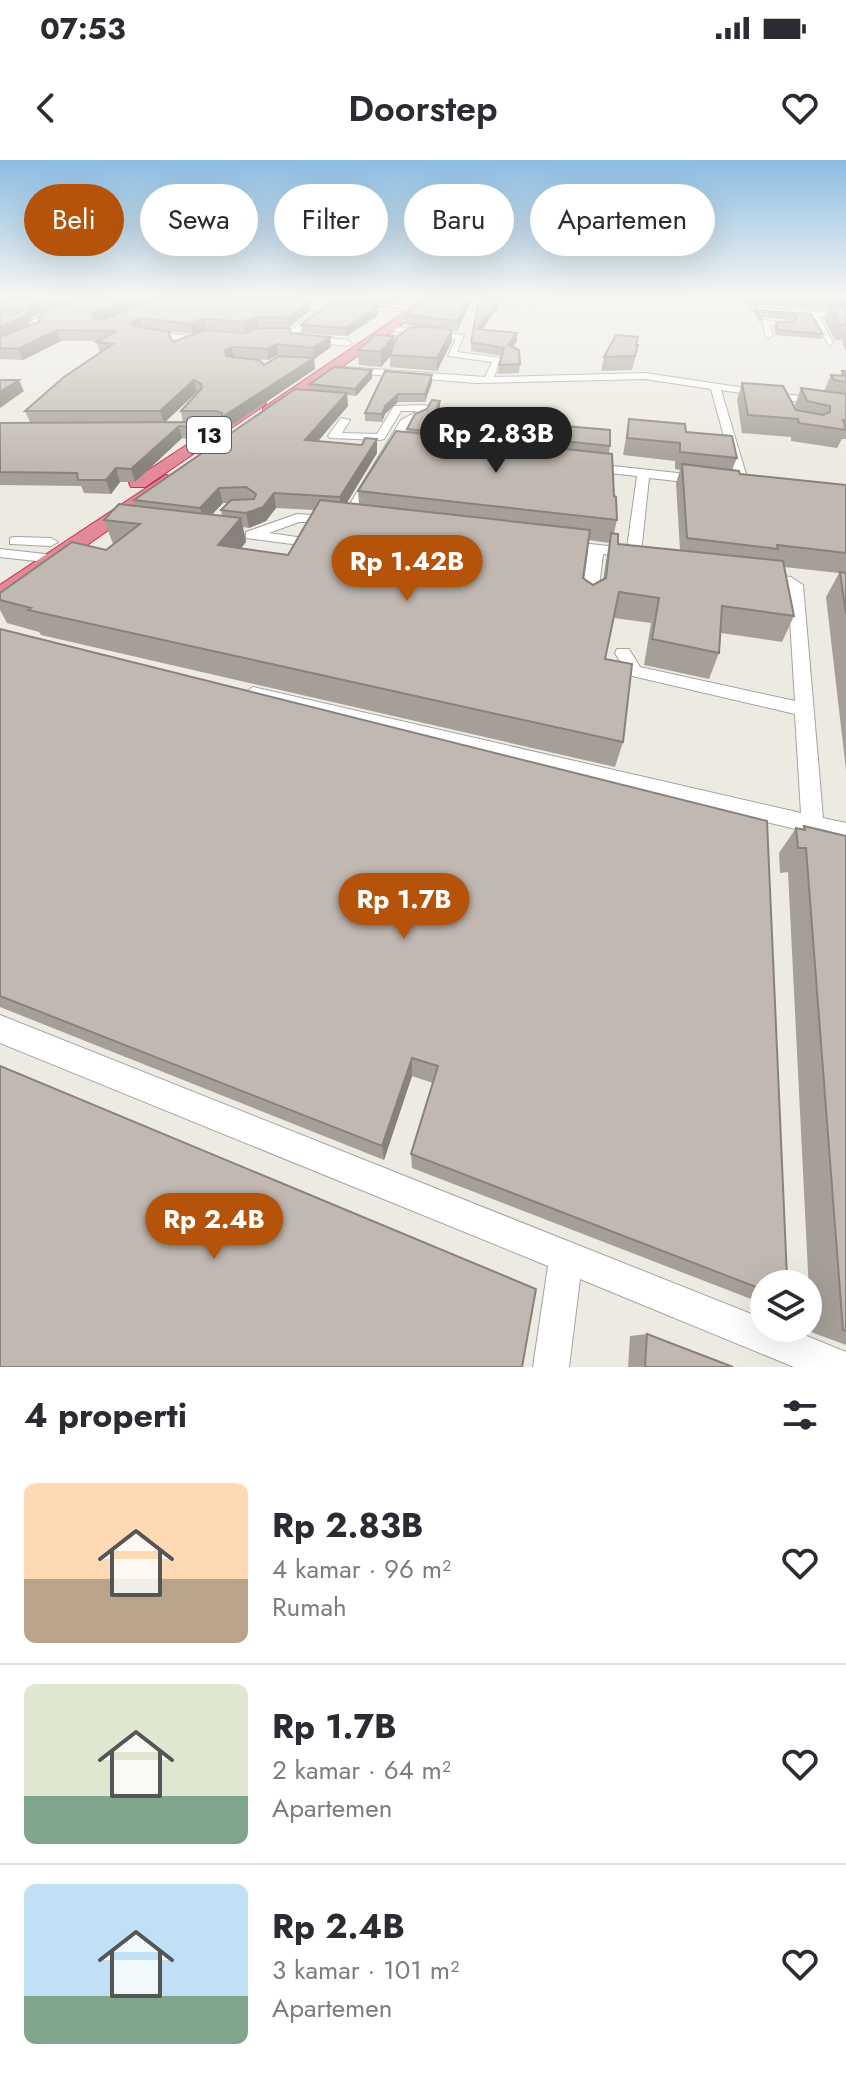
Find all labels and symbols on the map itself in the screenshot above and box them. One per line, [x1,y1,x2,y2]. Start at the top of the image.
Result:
pin: Rp 2.83B [413,407,579,475]
road number: 13 [187,417,231,453]
pin: Rp 1.42B [324,535,490,603]
pin: Rp 1.7B [330,873,478,941]
pin: Rp 2.4B [140,1193,288,1261]

